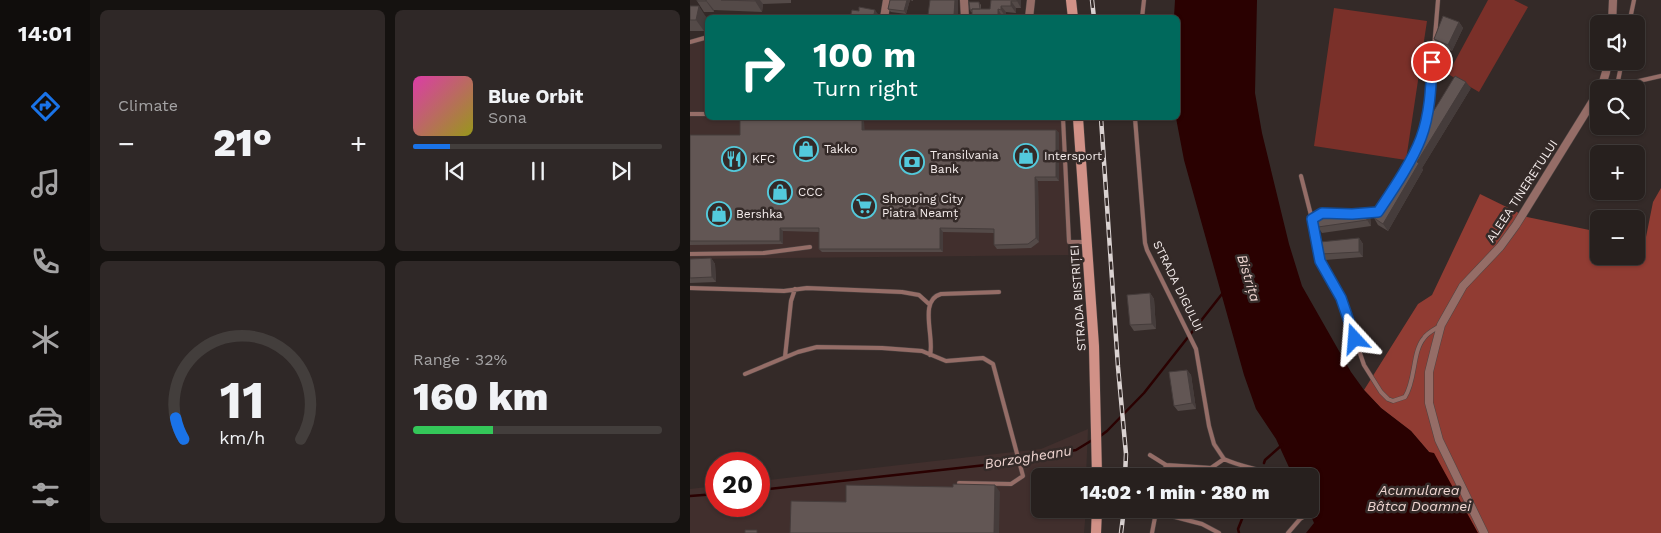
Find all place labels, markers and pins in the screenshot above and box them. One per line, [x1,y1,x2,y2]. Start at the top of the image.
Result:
pin [1411,41,1453,83]
shop icon: Takko [793,136,819,162]
place label: Takko [824,142,857,156]
shop icon: Intersport [1013,143,1039,169]
restaurant icon: KFC [721,146,747,172]
place label: Transilvania Bank [930,148,999,176]
bank icon: Transilvania Bank [899,149,925,175]
place label: Intersport [1044,149,1102,163]
place label: KFC [752,152,775,166]
shop icon: CCC [767,179,793,205]
place label: CCC [798,185,823,199]
place label: Shopping City Piatra Neamț [882,192,964,220]
supermarket icon: Shopping City Piatra Neamț [851,193,877,219]
shop icon: Bershka [706,201,732,227]
place label: Bershka [736,207,783,221]

